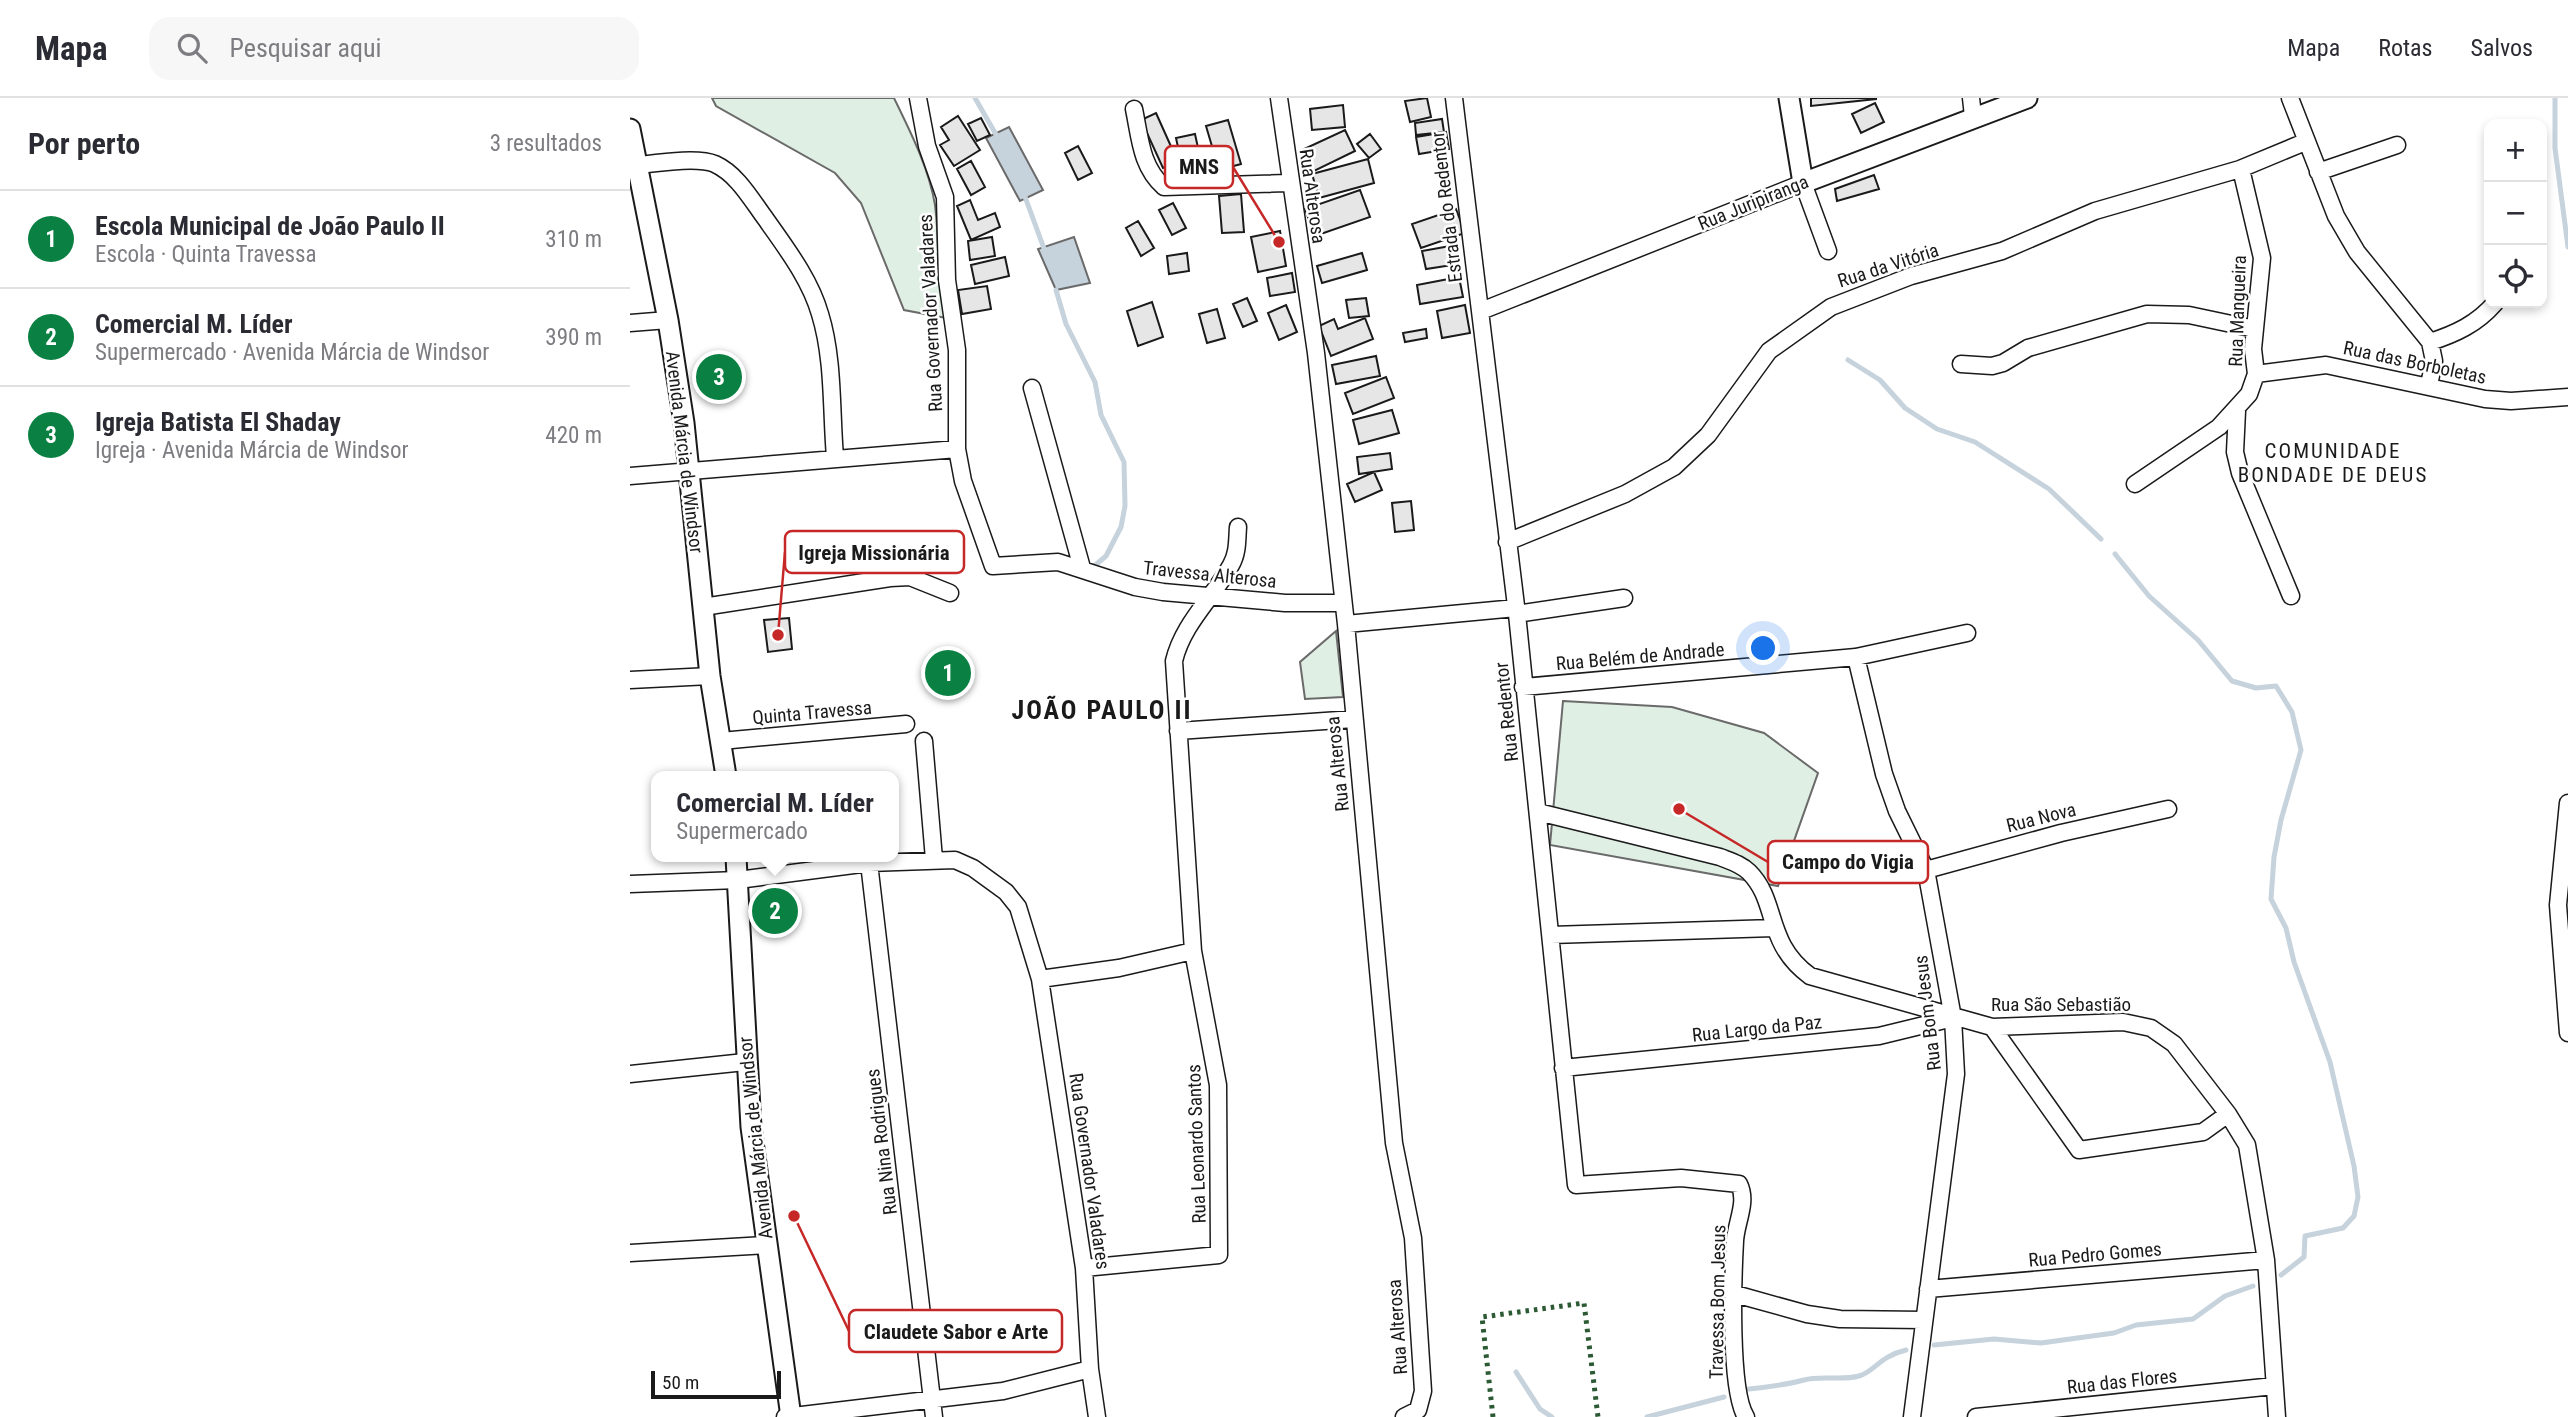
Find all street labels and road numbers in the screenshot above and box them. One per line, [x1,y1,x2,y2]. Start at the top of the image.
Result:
street label: Estrada do Redentor [1426,130,1467,284]
street label: Rua Alterosa [1294,147,1331,245]
street label: Rua Juripiranga [1695,170,1812,235]
street label: Rua Governador Valadares [914,214,947,412]
street label: Rua da Vitória [1835,238,1942,293]
street label: Rua Mangueira [2224,255,2251,367]
street label: Rua das Borboletas [2341,336,2488,389]
street label: Avenida Márcia de Windsor [661,350,708,555]
street label: Travessa Alterosa [1142,556,1278,593]
street label: Rua Belém de Andrade [1555,638,1725,675]
street label: Rua Redentor [1490,661,1523,763]
street label: Quinta Travessa [751,696,873,729]
street label: Rua Alterosa [1321,715,1354,813]
street label: Rua Nova [2004,798,2078,837]
street label: Rua Bom Jesus [1909,954,1946,1072]
street label: Rua São Sebastião [1991,993,2131,1016]
street label: Rua Largo da Paz [1691,1010,1823,1047]
street label: Avenida Márcia de Windsor [733,1035,778,1240]
street label: Rua Leonardo Santos [1182,1064,1211,1224]
street label: Rua Nina Rodrigues [861,1068,902,1216]
street label: Rua Governador Valadares [1064,1071,1115,1271]
street label: Travessa Bom Jesus [1705,1225,1730,1379]
street label: Rua Pedro Gomes [2027,1237,2163,1272]
street label: Rua Alterosa [1383,1279,1412,1375]
street label: Rua das Flores [2066,1364,2178,1399]

